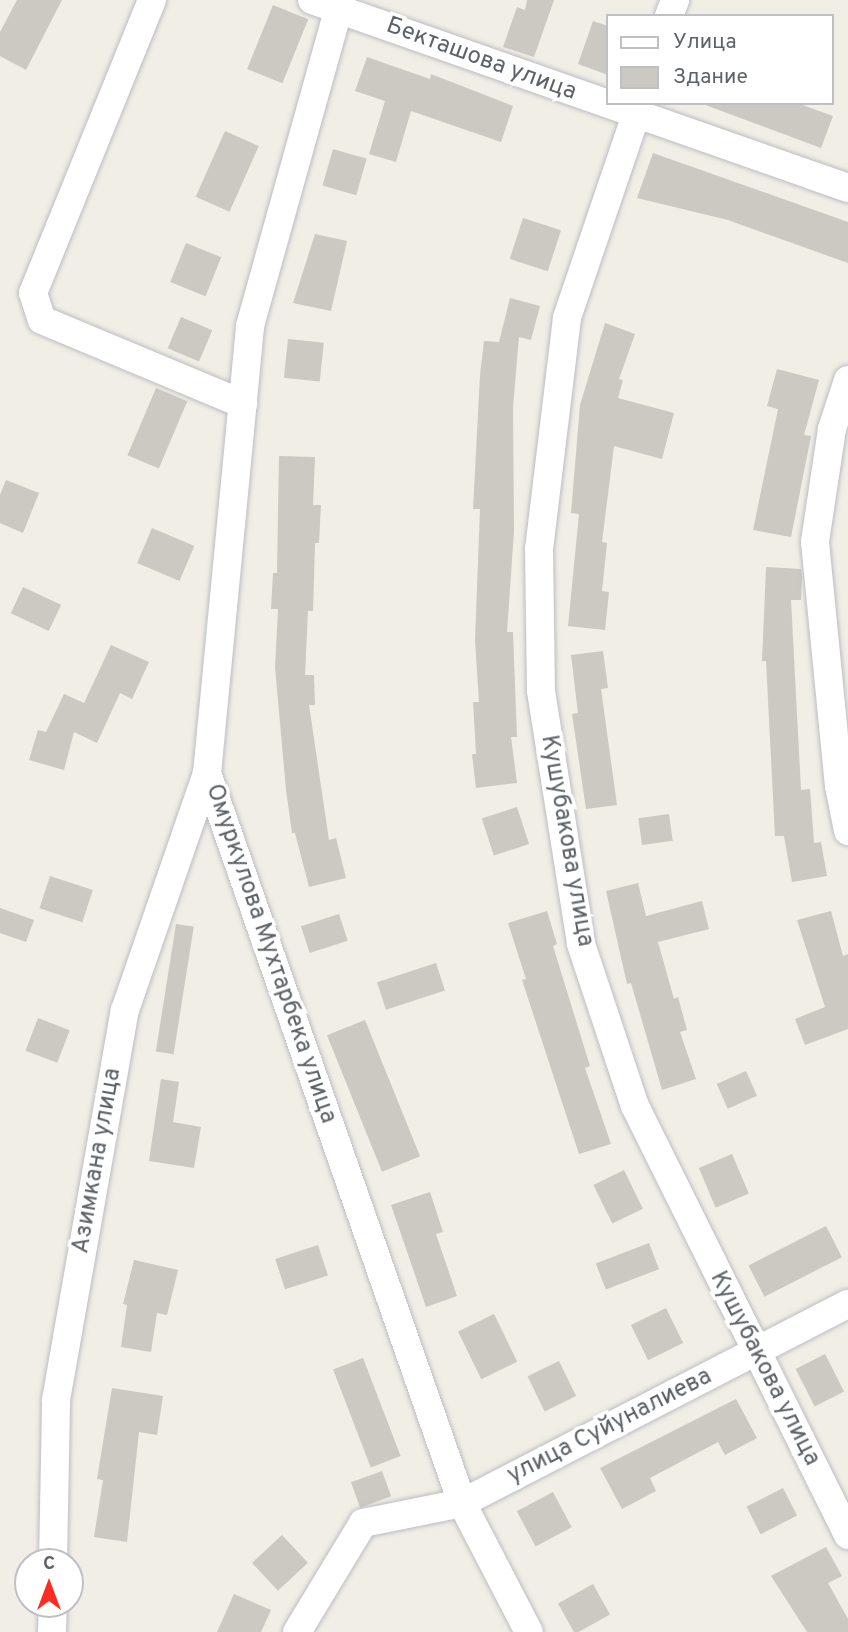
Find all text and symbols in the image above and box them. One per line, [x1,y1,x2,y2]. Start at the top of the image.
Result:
street label: Бекташова улица [382,12,580,108]
legend [606,14,834,105]
text: Улица [673,29,737,56]
text: Здание [673,64,748,91]
street label: Кушубакова улица [533,733,599,949]
street label: Омуркулова Мухтарбека улица [198,781,342,1127]
street label: Азимкана улица [68,1066,128,1256]
street label: Кушубакова улица [702,1267,826,1471]
street label: улица Суйуналиева [503,1363,717,1491]
north arrow [14,1548,84,1618]
text: С [43,1552,55,1576]

